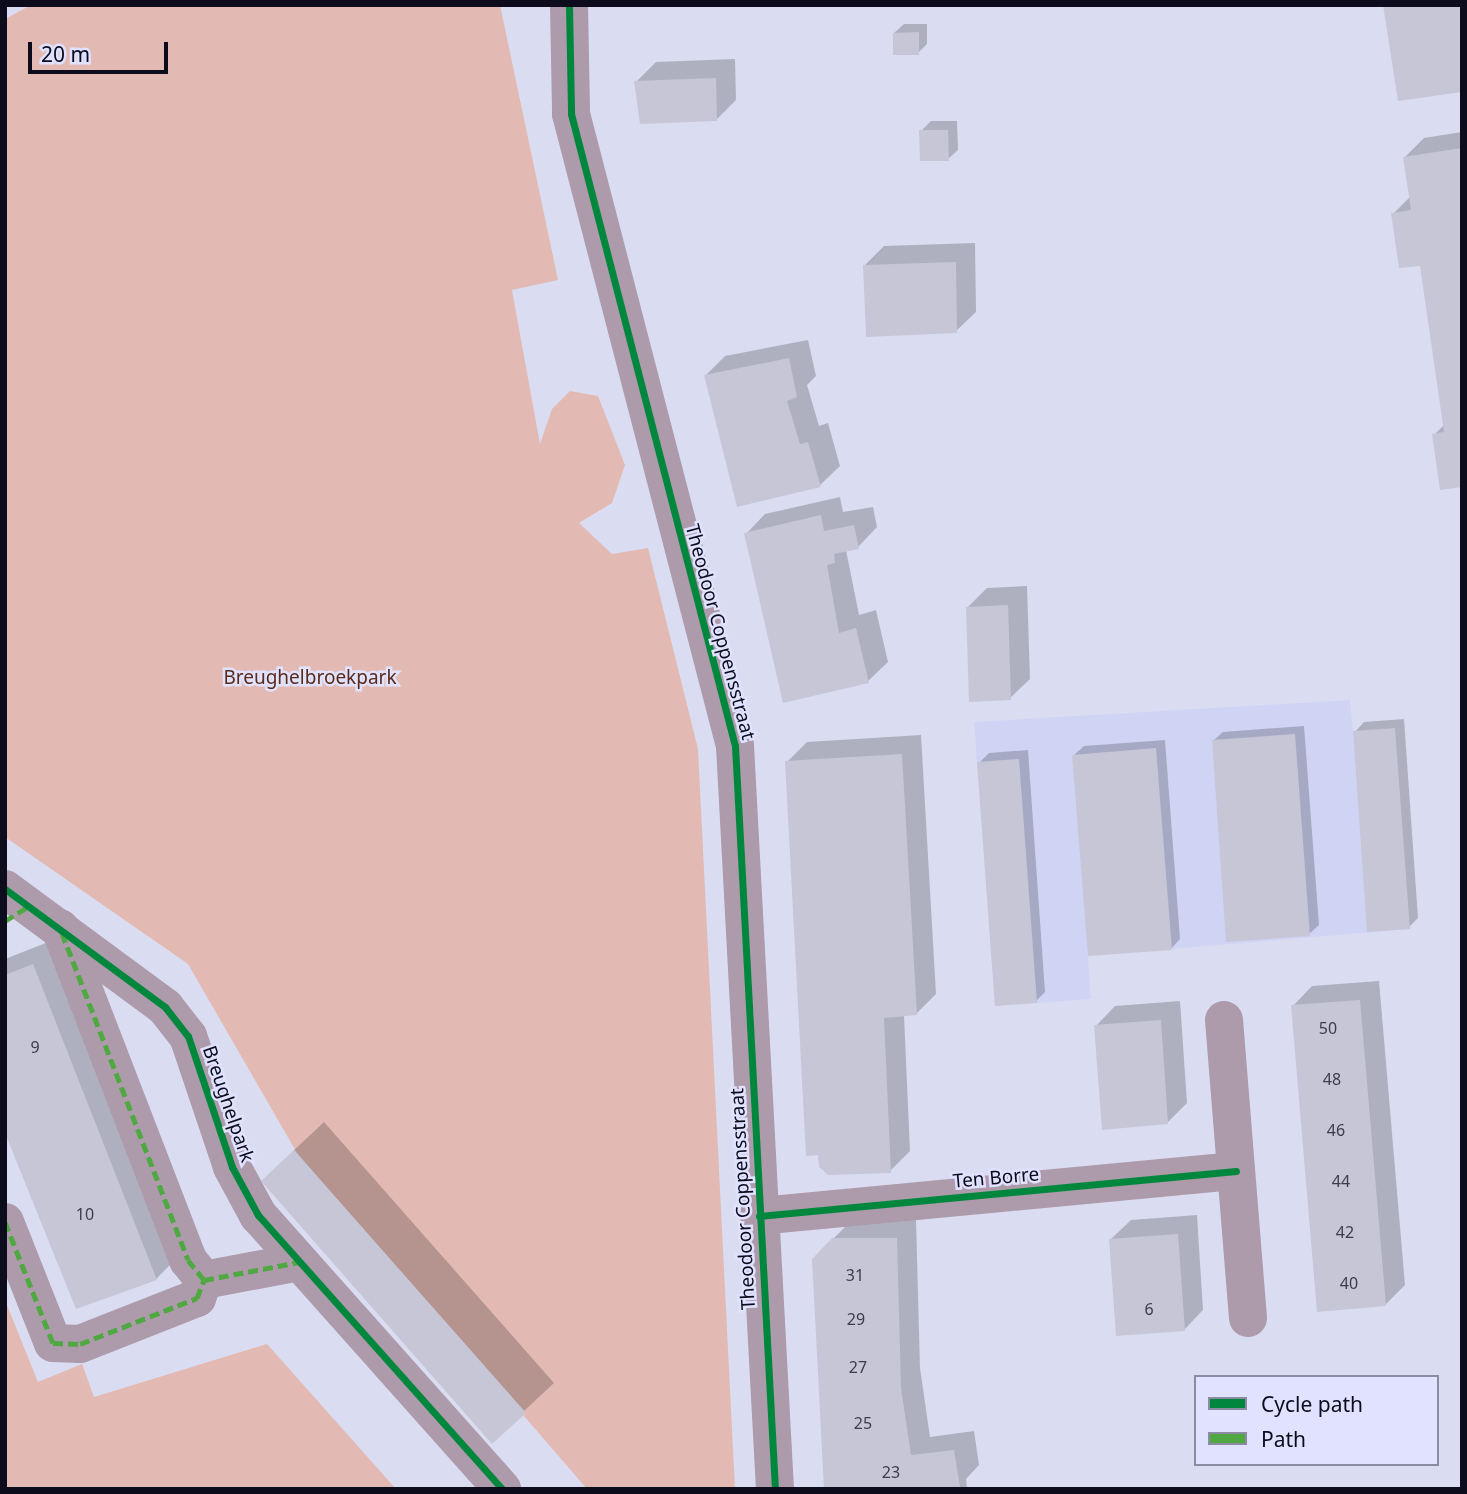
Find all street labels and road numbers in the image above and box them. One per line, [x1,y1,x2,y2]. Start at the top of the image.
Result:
street label: Theodoor Coppensstraat [680,522,760,742]
street label: Breughelpark [197,1043,259,1165]
street label: Theodoor Coppensstraat [726,1088,760,1310]
street label: Ten Borre [952,1163,1040,1193]

